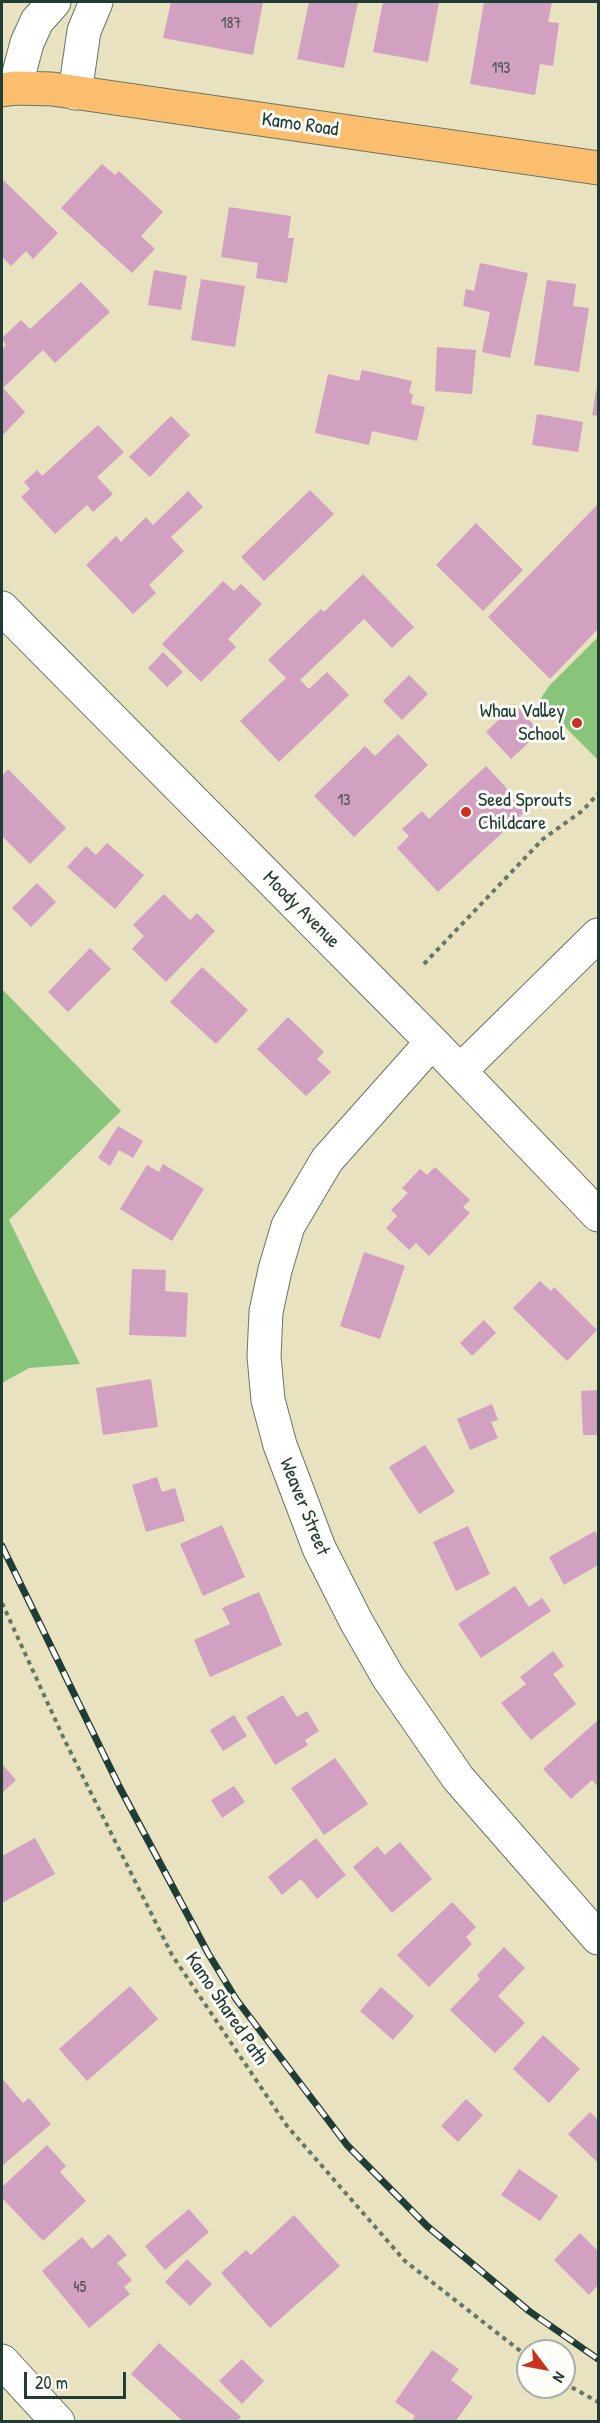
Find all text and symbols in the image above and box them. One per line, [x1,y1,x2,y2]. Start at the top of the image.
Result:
house number: 187 [221,14,241,34]
house number: 193 [492,59,510,79]
street label: Kamo Road [260,108,340,142]
place label: Whau Valley School [480,700,565,747]
marker: Whau Valley School [570,716,584,730]
place label: Seed Sprouts Childcare [478,789,572,836]
house number: 13 [338,791,350,811]
marker: Seed Sprouts Childcare [459,805,473,819]
street label: Moody Avenue [257,866,345,954]
street label: Weaver Street [274,1455,334,1559]
street label: Kamo Shared Path [179,1948,273,2070]
house number: 45 [74,2278,86,2298]
north arrow [516,2339,576,2399]
scale bar [27,2360,129,2398]
text: N [548,2368,571,2387]
text: 20 m [35,2370,68,2395]

